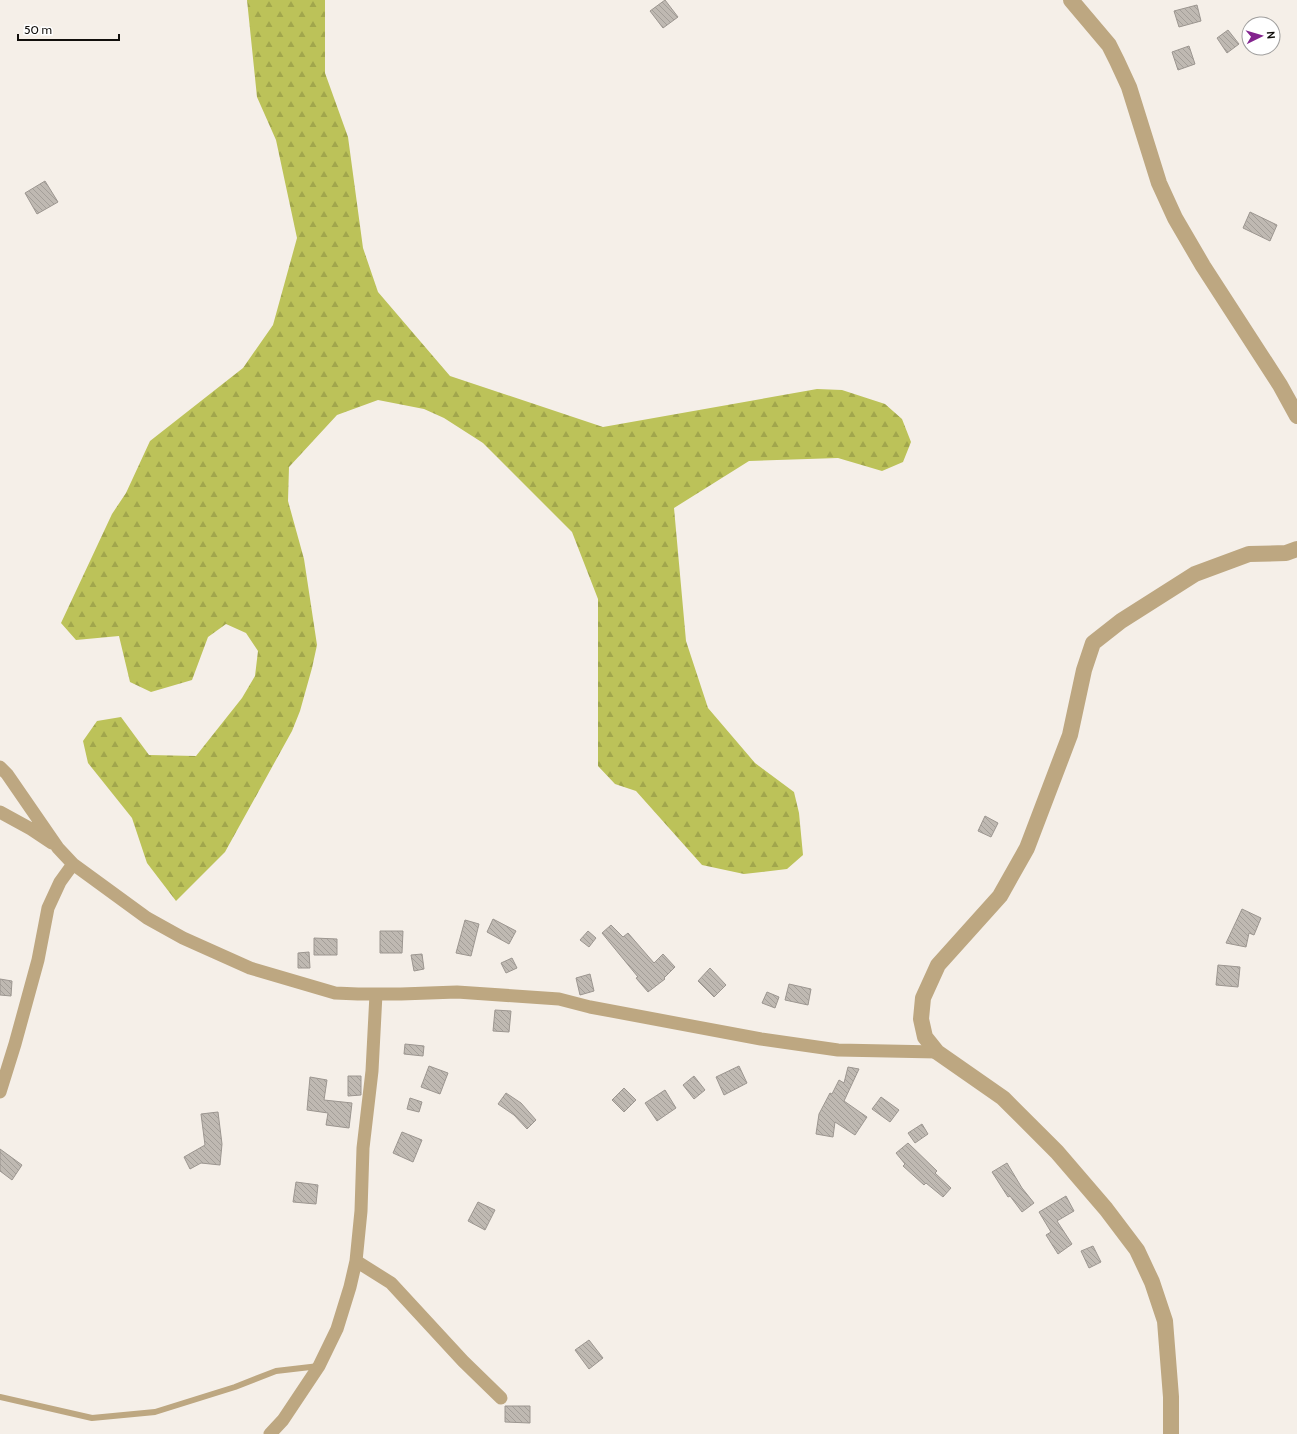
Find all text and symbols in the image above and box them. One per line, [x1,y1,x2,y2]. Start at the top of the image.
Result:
scale bar [18,16,119,42]
north arrow [1241,16,1281,56]
text: 50 m [24,22,52,37]
text: N [1264,31,1278,40]

